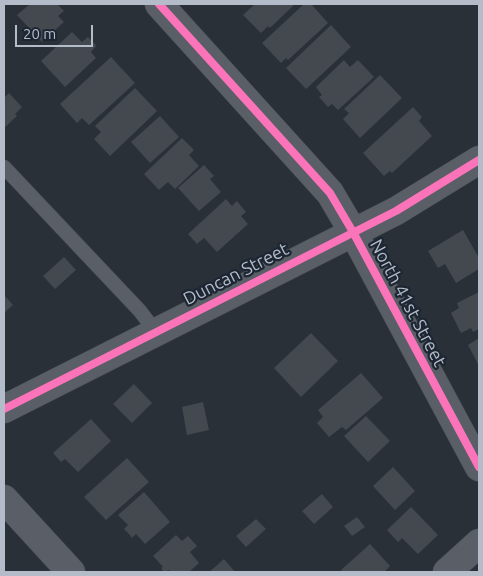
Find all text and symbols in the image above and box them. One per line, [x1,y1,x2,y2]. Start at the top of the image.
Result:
scale bar [18,15,95,47]
text: 20 m [23,25,56,42]
street label: North 41st Street [365,236,451,370]
street label: Duncan Street [180,238,292,310]

